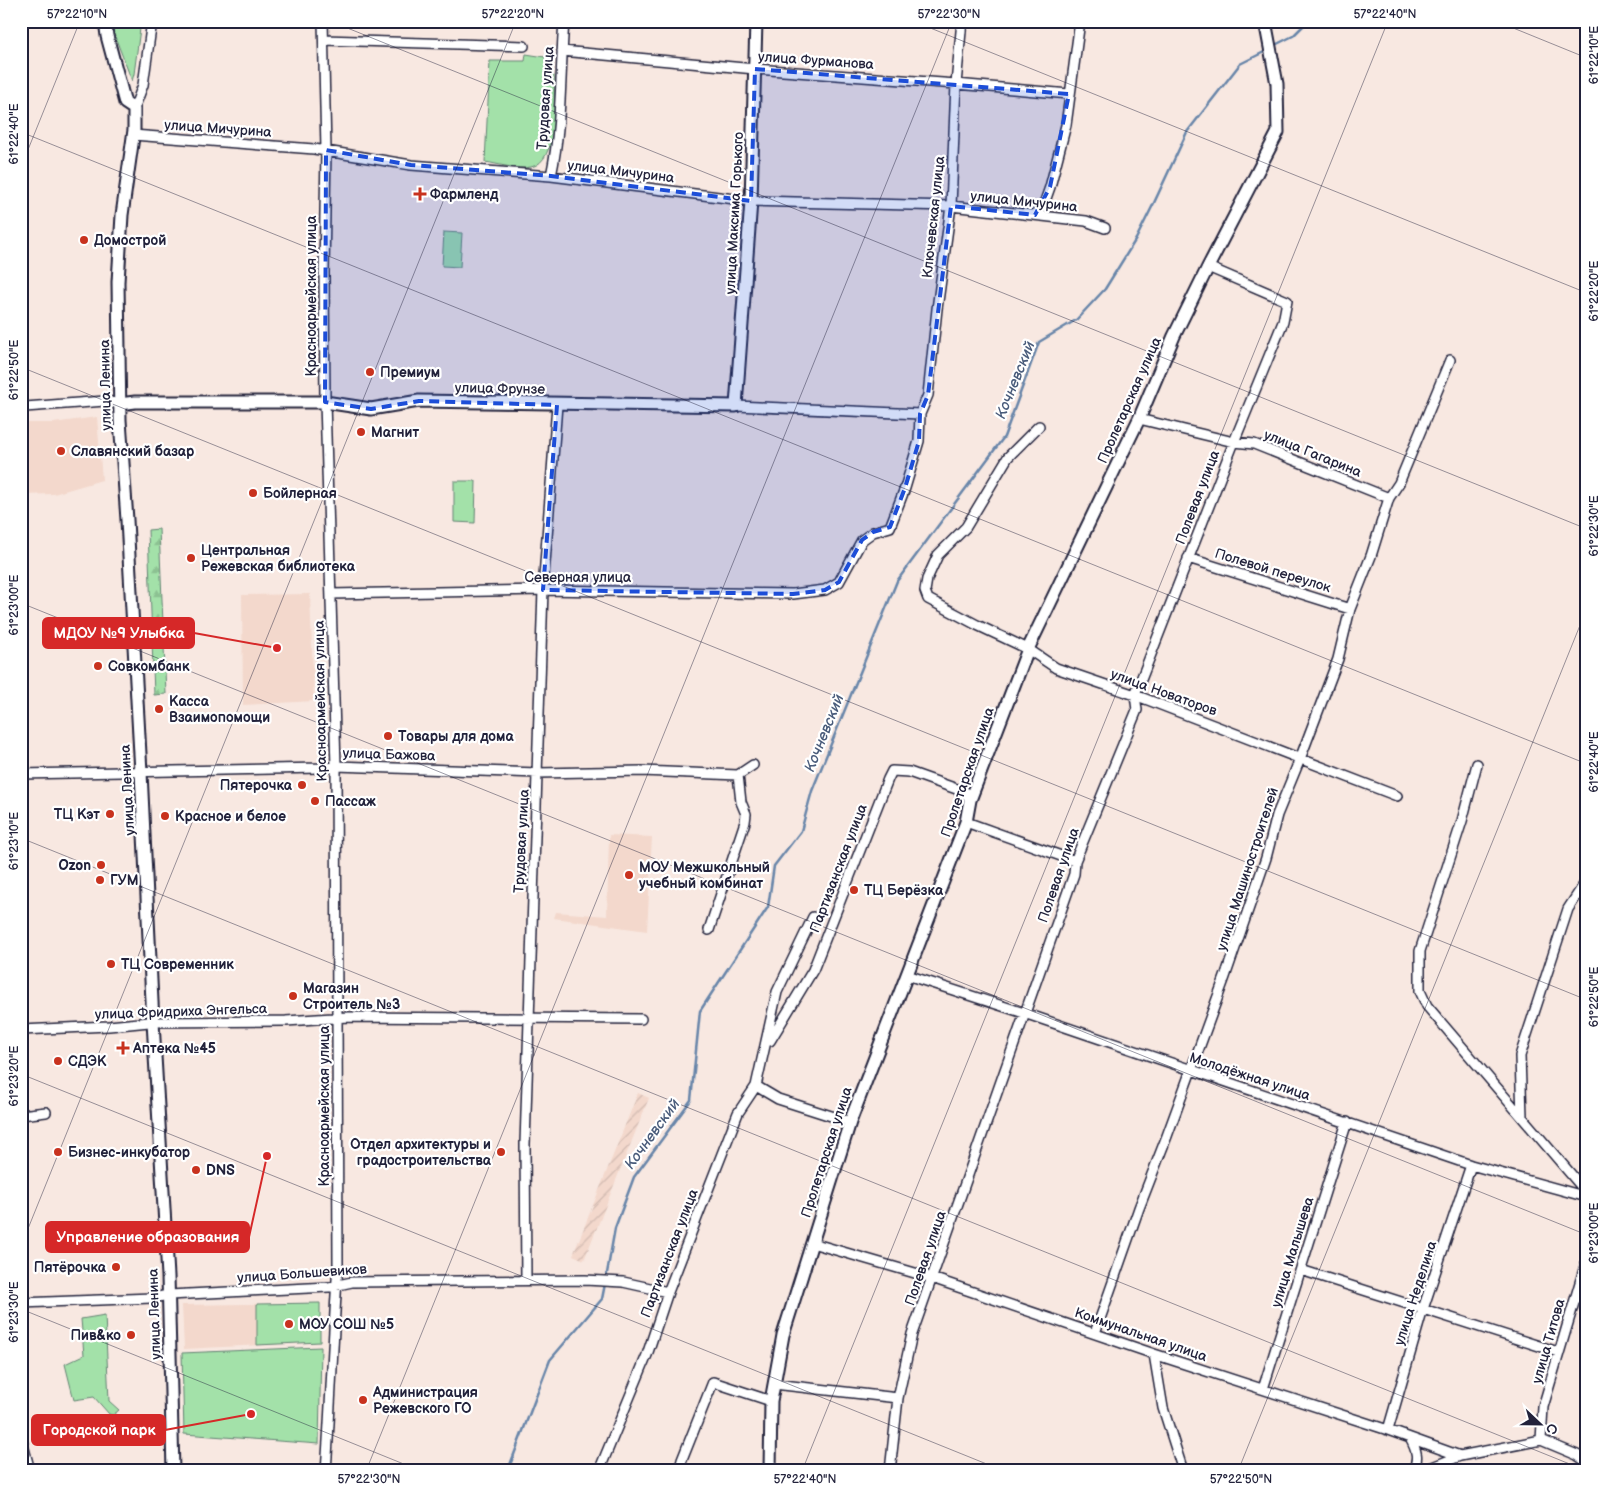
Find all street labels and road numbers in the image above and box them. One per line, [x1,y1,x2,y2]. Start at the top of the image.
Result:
street label: Трудовая улица [533,45,558,151]
street label: улица Фурманова [757,48,875,73]
street label: улица Мичурина [164,116,273,141]
street label: улица Максима Горького [722,131,747,295]
street label: Ключевская улица [919,155,948,279]
street label: улица Мичурина [566,157,676,187]
street label: улица Мичурина [970,187,1079,216]
street label: Красноармейская улица [303,215,320,377]
street label: Пролетарская улица [1094,334,1165,466]
street label: улица Ленина [96,339,115,431]
street label: улица Фрунзе [455,379,545,398]
street label: улица Гагарина [1261,426,1365,481]
street label: Полевая улица [1172,447,1223,547]
street label: Полевой переулок [1213,545,1334,596]
street label: Северная улица [525,569,632,586]
street label: Красноармейская улица [311,620,330,782]
street label: улица Новаторов [1108,665,1220,720]
street label: Пролетарская улица [937,704,998,839]
street label: улица Ленина [117,743,138,836]
street label: улица Бажова [342,744,436,765]
street label: улица Машиностроителей [1213,785,1282,953]
street label: Трудовая улица [510,788,533,894]
street label: Партизанская улица [806,801,871,935]
street label: Полевая улица [1034,825,1083,925]
street label: улица Фридриха Энгельса [95,1000,268,1023]
street label: Красноармейская улица [316,1025,333,1187]
street label: Молодёжная улица [1187,1049,1313,1104]
street label: Пролетарская улица [797,1084,856,1220]
street label: Партизанская улица [637,1186,702,1320]
street label: улица Малышева [1268,1194,1318,1309]
street label: Полевая улица [901,1208,950,1308]
street label: улица Неделина [1391,1238,1441,1348]
street label: улица Большевиков [237,1260,368,1287]
street label: улица Ленина [144,1267,165,1360]
street label: улица Титова [1528,1296,1569,1386]
street label: Коммунальная улица [1072,1304,1210,1365]

